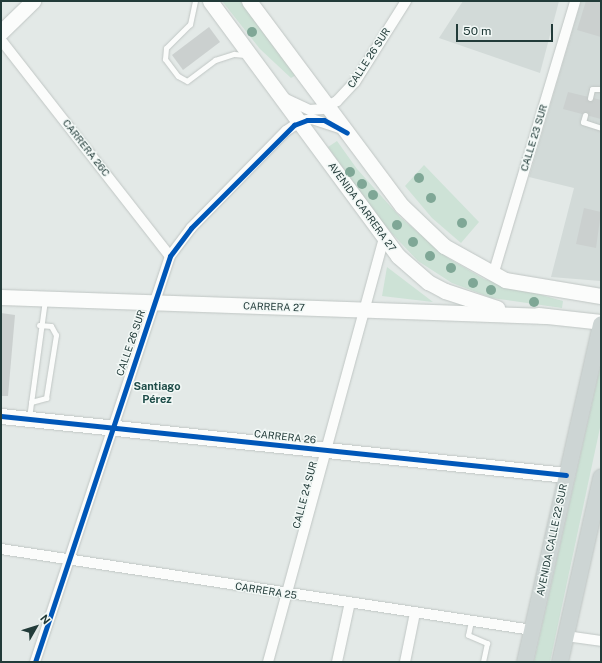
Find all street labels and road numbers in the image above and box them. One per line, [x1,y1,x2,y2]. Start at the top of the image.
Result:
street label: CALLE 26 SUR [345,26,393,90]
street label: CALLE 23 SUR [518,103,550,173]
street label: CARRERA 26C [60,117,112,179]
street label: AVENIDA CARRERA 27 [326,160,398,254]
street label: CARRERA 27 [243,300,305,314]
street label: CALLE 26 SUR [114,308,148,378]
street label: CARRERA 26 [253,428,317,446]
street label: CALLE 24 SUR [290,460,320,530]
street label: AVENIDA CALLE 22 SUR [534,483,570,597]
street label: CARRERA 25 [234,580,298,602]

